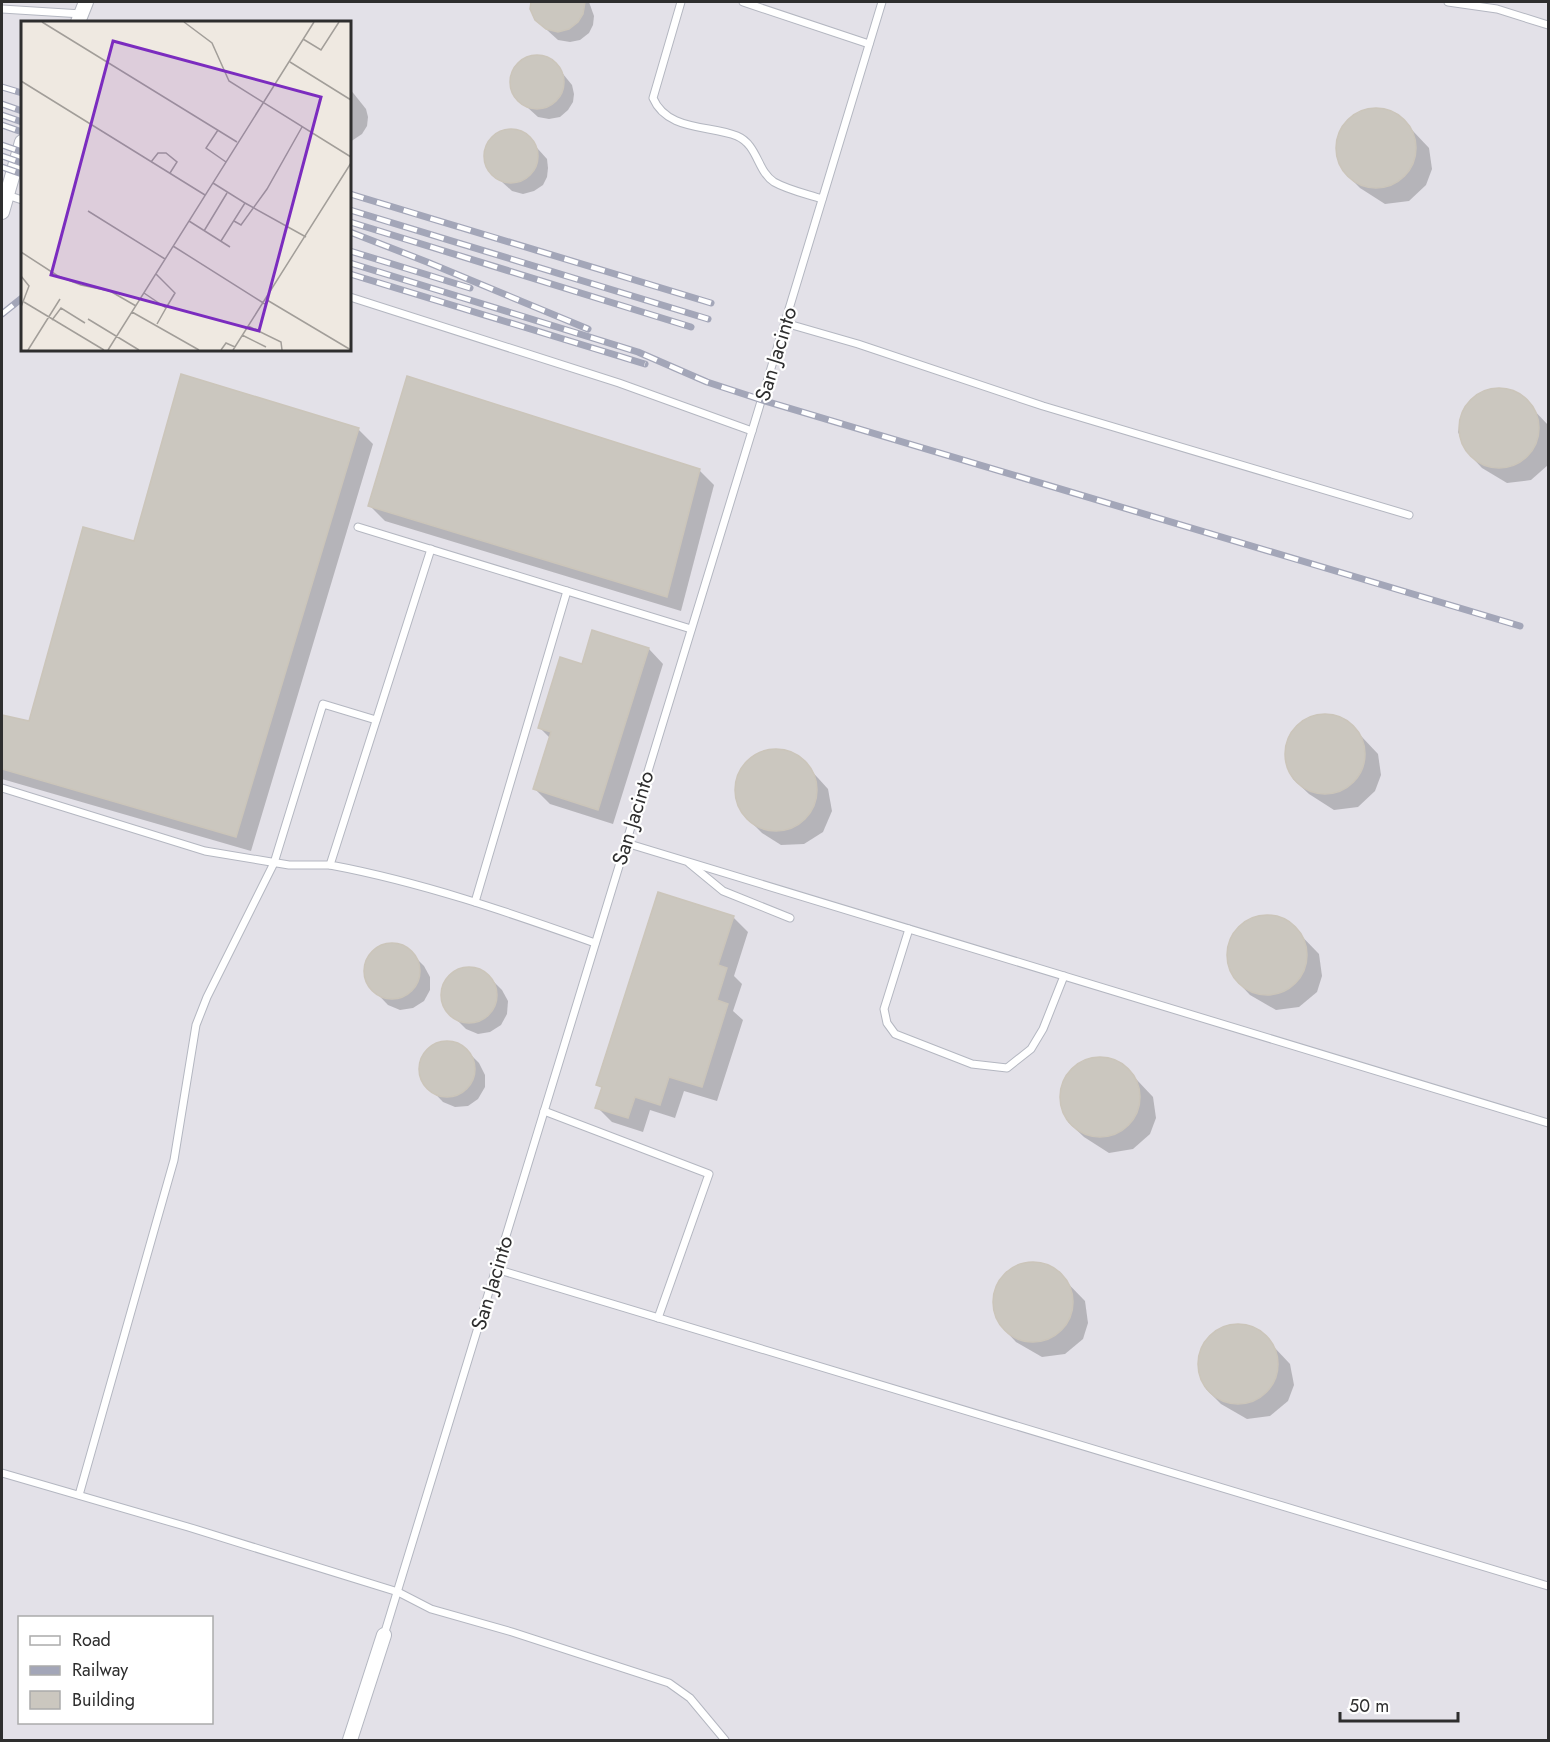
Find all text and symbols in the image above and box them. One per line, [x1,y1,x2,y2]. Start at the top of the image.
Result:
inset map [21,21,351,351]
street label: San Jacinto [747,303,805,405]
street label: San Jacinto [604,767,662,869]
street label: San Jacinto [463,1232,521,1334]
legend [18,1616,213,1724]
text: Road [72,1627,111,1653]
text: Railway [72,1657,128,1683]
scale bar [1340,1685,1458,1723]
text: Building [72,1687,135,1713]
text: 50 m [1349,1693,1389,1719]

